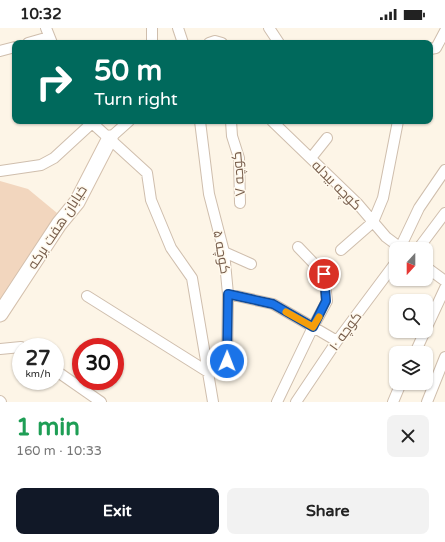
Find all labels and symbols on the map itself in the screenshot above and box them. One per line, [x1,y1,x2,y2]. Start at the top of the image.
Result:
street label: کوچه ۷ [228,151,250,197]
street label: کوچه بیدله [307,157,365,215]
street label: خیابان هفت برکه [24,182,91,272]
street label: کوچه ۵ [208,229,234,275]
north arrow [389,242,433,286]
pin [307,257,341,291]
street label: کوچه ۱۰ [326,308,366,355]
speed limit sign: 30 [72,338,124,390]
position arrow [206,340,248,382]

